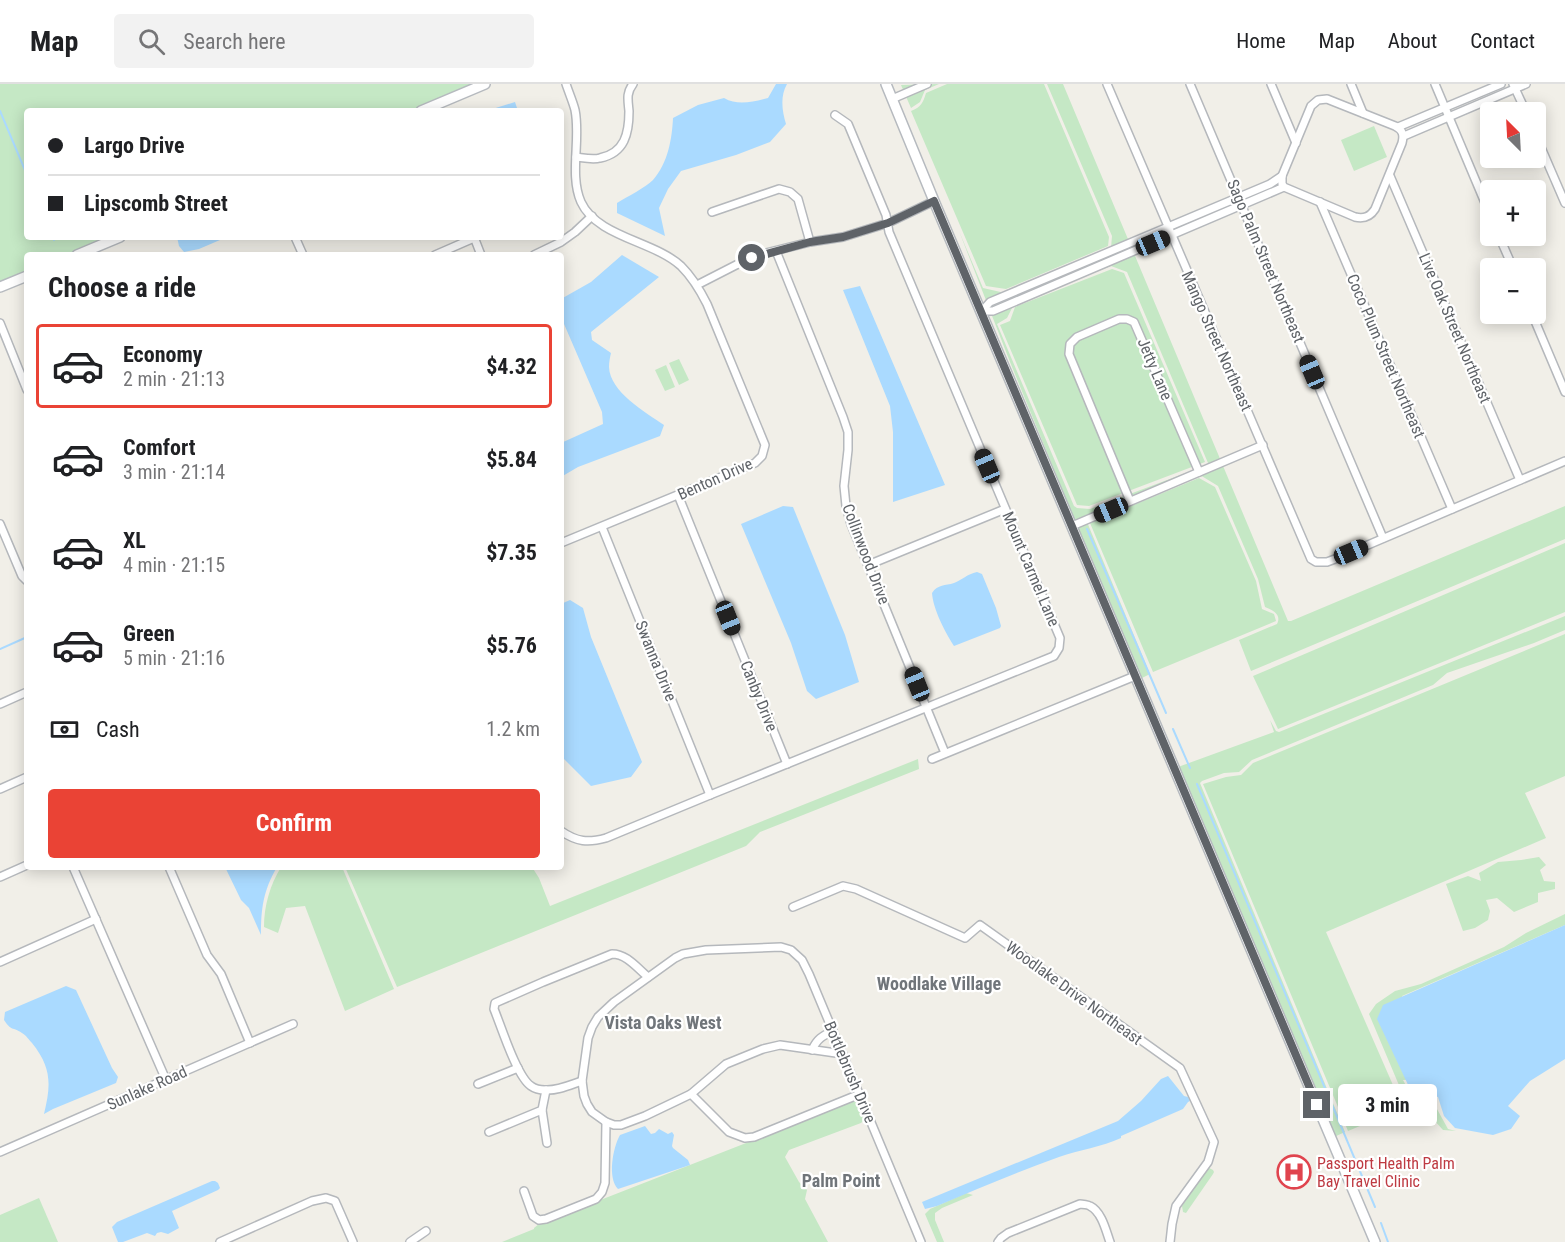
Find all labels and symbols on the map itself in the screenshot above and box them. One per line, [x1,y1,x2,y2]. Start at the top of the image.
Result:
north arrow [1480,102,1546,168]
street label: Sago Palm Street Northeast [1223,177,1309,346]
car [1133,228,1173,258]
route start [738,244,765,271]
street label: Live Oak Street Northeast [1415,250,1495,406]
street label: Mango Street Northeast [1178,268,1257,414]
street label: Coco Plum Street Northeast [1343,271,1429,441]
street label: Jetty Lane [1133,335,1177,403]
car [1297,352,1327,392]
car [972,446,1002,486]
street label: Benton Drive [675,454,755,504]
car [1091,495,1131,525]
street label: Collinwood Drive [838,501,894,607]
street label: Mount Carmel Lane [998,509,1064,629]
car [1331,537,1371,567]
car [713,598,743,638]
street label: Swanna Drive [631,618,681,704]
street label: Canby Drive [736,658,782,734]
car [902,664,932,704]
street label: Woodlake Drive Northeast [1002,937,1146,1049]
district label: Woodlake Village [877,973,1002,994]
district label: Vista Oaks West [604,1012,722,1033]
street label: Bottlebrush Drive [820,1018,880,1126]
street label: Sunlake Road [104,1062,190,1114]
callout: 3 min [1338,1084,1437,1126]
route end [1303,1091,1330,1118]
hospital icon: Passport Health Palm Bay Travel Clinic [1276,1154,1312,1190]
place label: Passport Health Palm Bay Travel Clinic [1317,1154,1455,1191]
district label: Palm Point [802,1170,881,1191]

